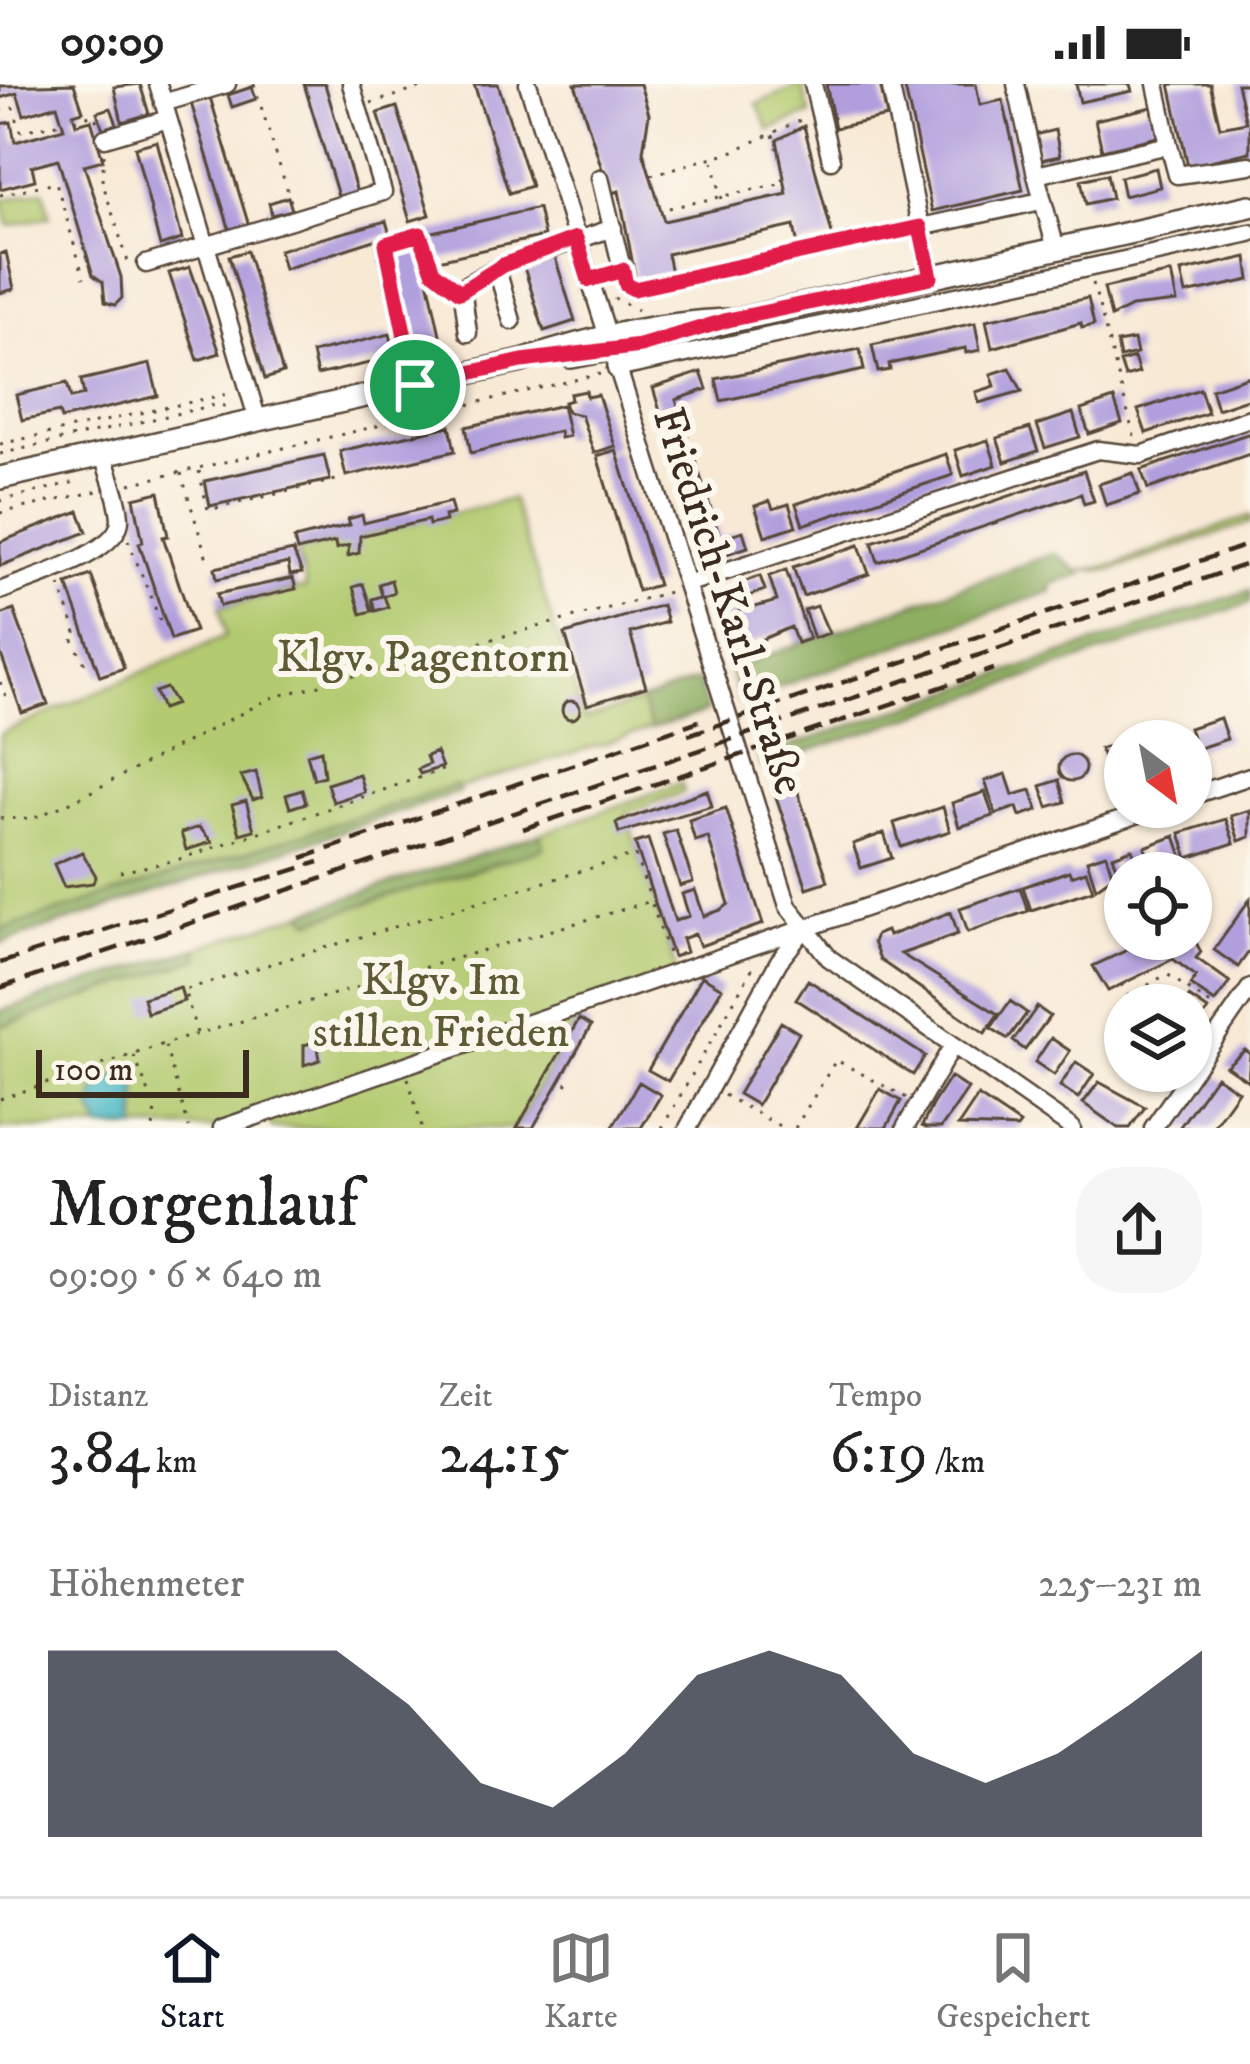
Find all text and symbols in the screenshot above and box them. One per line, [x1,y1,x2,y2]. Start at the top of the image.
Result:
text: 09:09 [60,14,165,70]
pin [364,334,466,436]
icon: arrive [382,352,448,418]
street label: Friedrich-Karl-Straße [639,401,817,801]
park label: Klgv. Pagentorn [277,630,569,686]
north arrow [1104,720,1212,828]
map controls [1104,720,1212,1092]
button: locate [1104,852,1212,960]
park label: Klgv. Im stillen Frieden [313,953,569,1061]
button: layers [1104,984,1212,1092]
scale bar [36,1044,249,1097]
text: 100 m [54,1050,133,1091]
text: Morgenlauf [48,1165,358,1247]
button: share [1076,1167,1202,1293]
text: 09:09 · 6 × 640 m [48,1251,322,1300]
text: Distanz [48,1376,148,1417]
text: Zeit [439,1376,492,1417]
text: Tempo [829,1376,922,1417]
text: 3.84 [48,1417,149,1492]
text: 24:15 [439,1417,570,1492]
text: 6:19 [829,1417,928,1492]
text: km [149,1442,197,1483]
text: /km [928,1442,985,1483]
text: Höhenmeter [48,1560,244,1609]
text: 225–231 m [1038,1560,1202,1609]
tab: Start [159,1925,225,2038]
tab: Karte [544,1925,618,2038]
tab: Gespeichert [936,1925,1091,2038]

